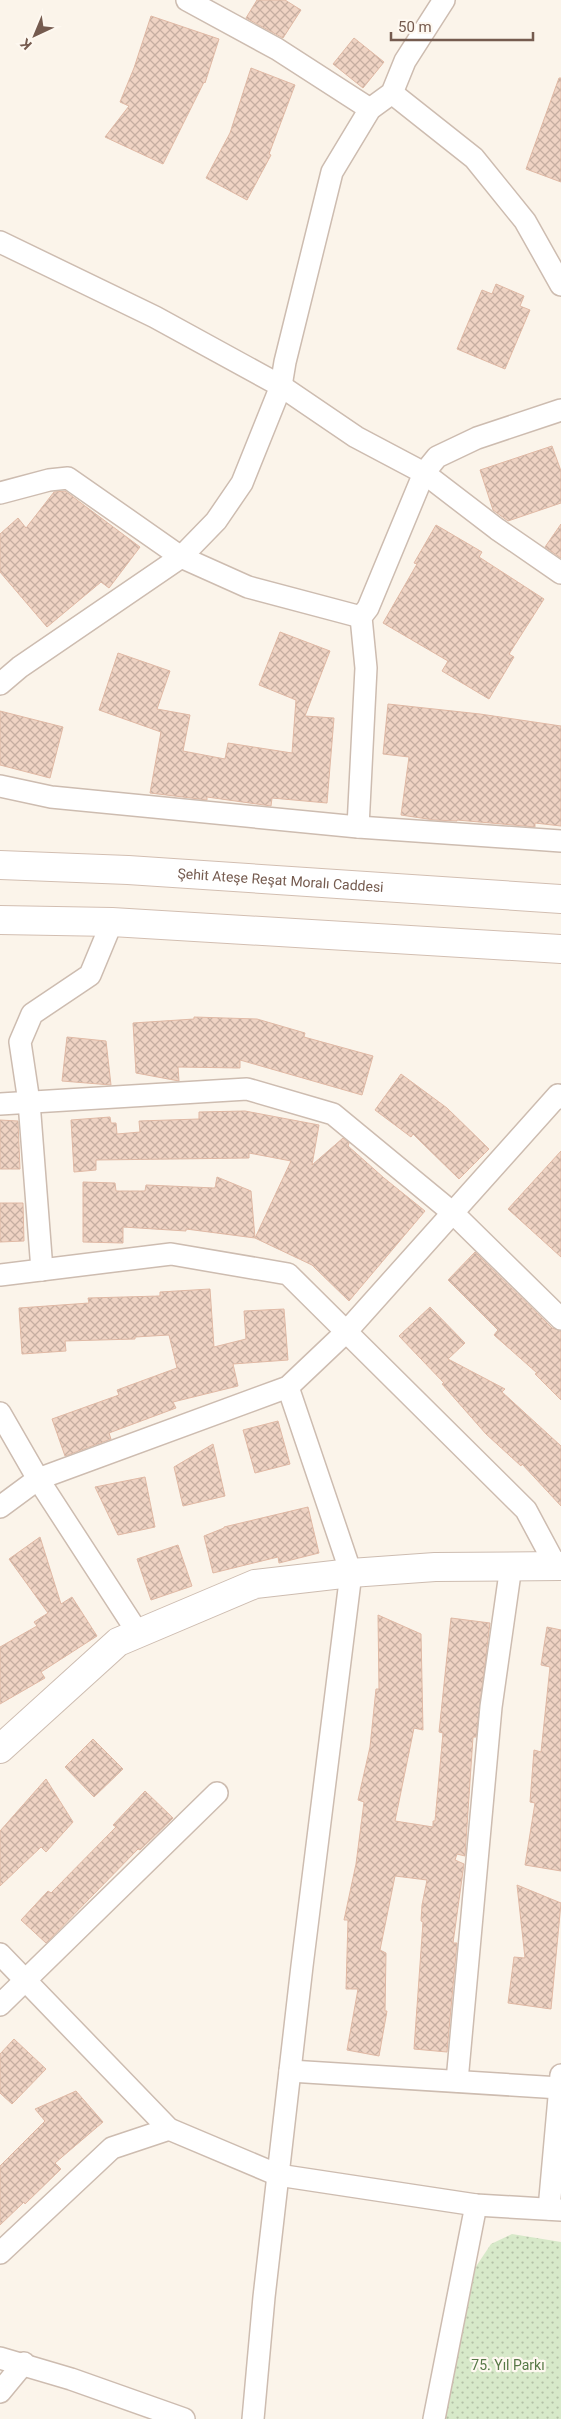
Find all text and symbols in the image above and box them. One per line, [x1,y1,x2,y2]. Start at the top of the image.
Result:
north arrow [10,10,60,60]
scale bar [391,10,534,42]
text: 50 m [398,18,432,36]
text: K [17,35,35,53]
street label: Şehit Ateşe Reşat Moralı Caddesi [177,865,384,895]
park label: 75. Yıl Parkı [471,2357,545,2373]

